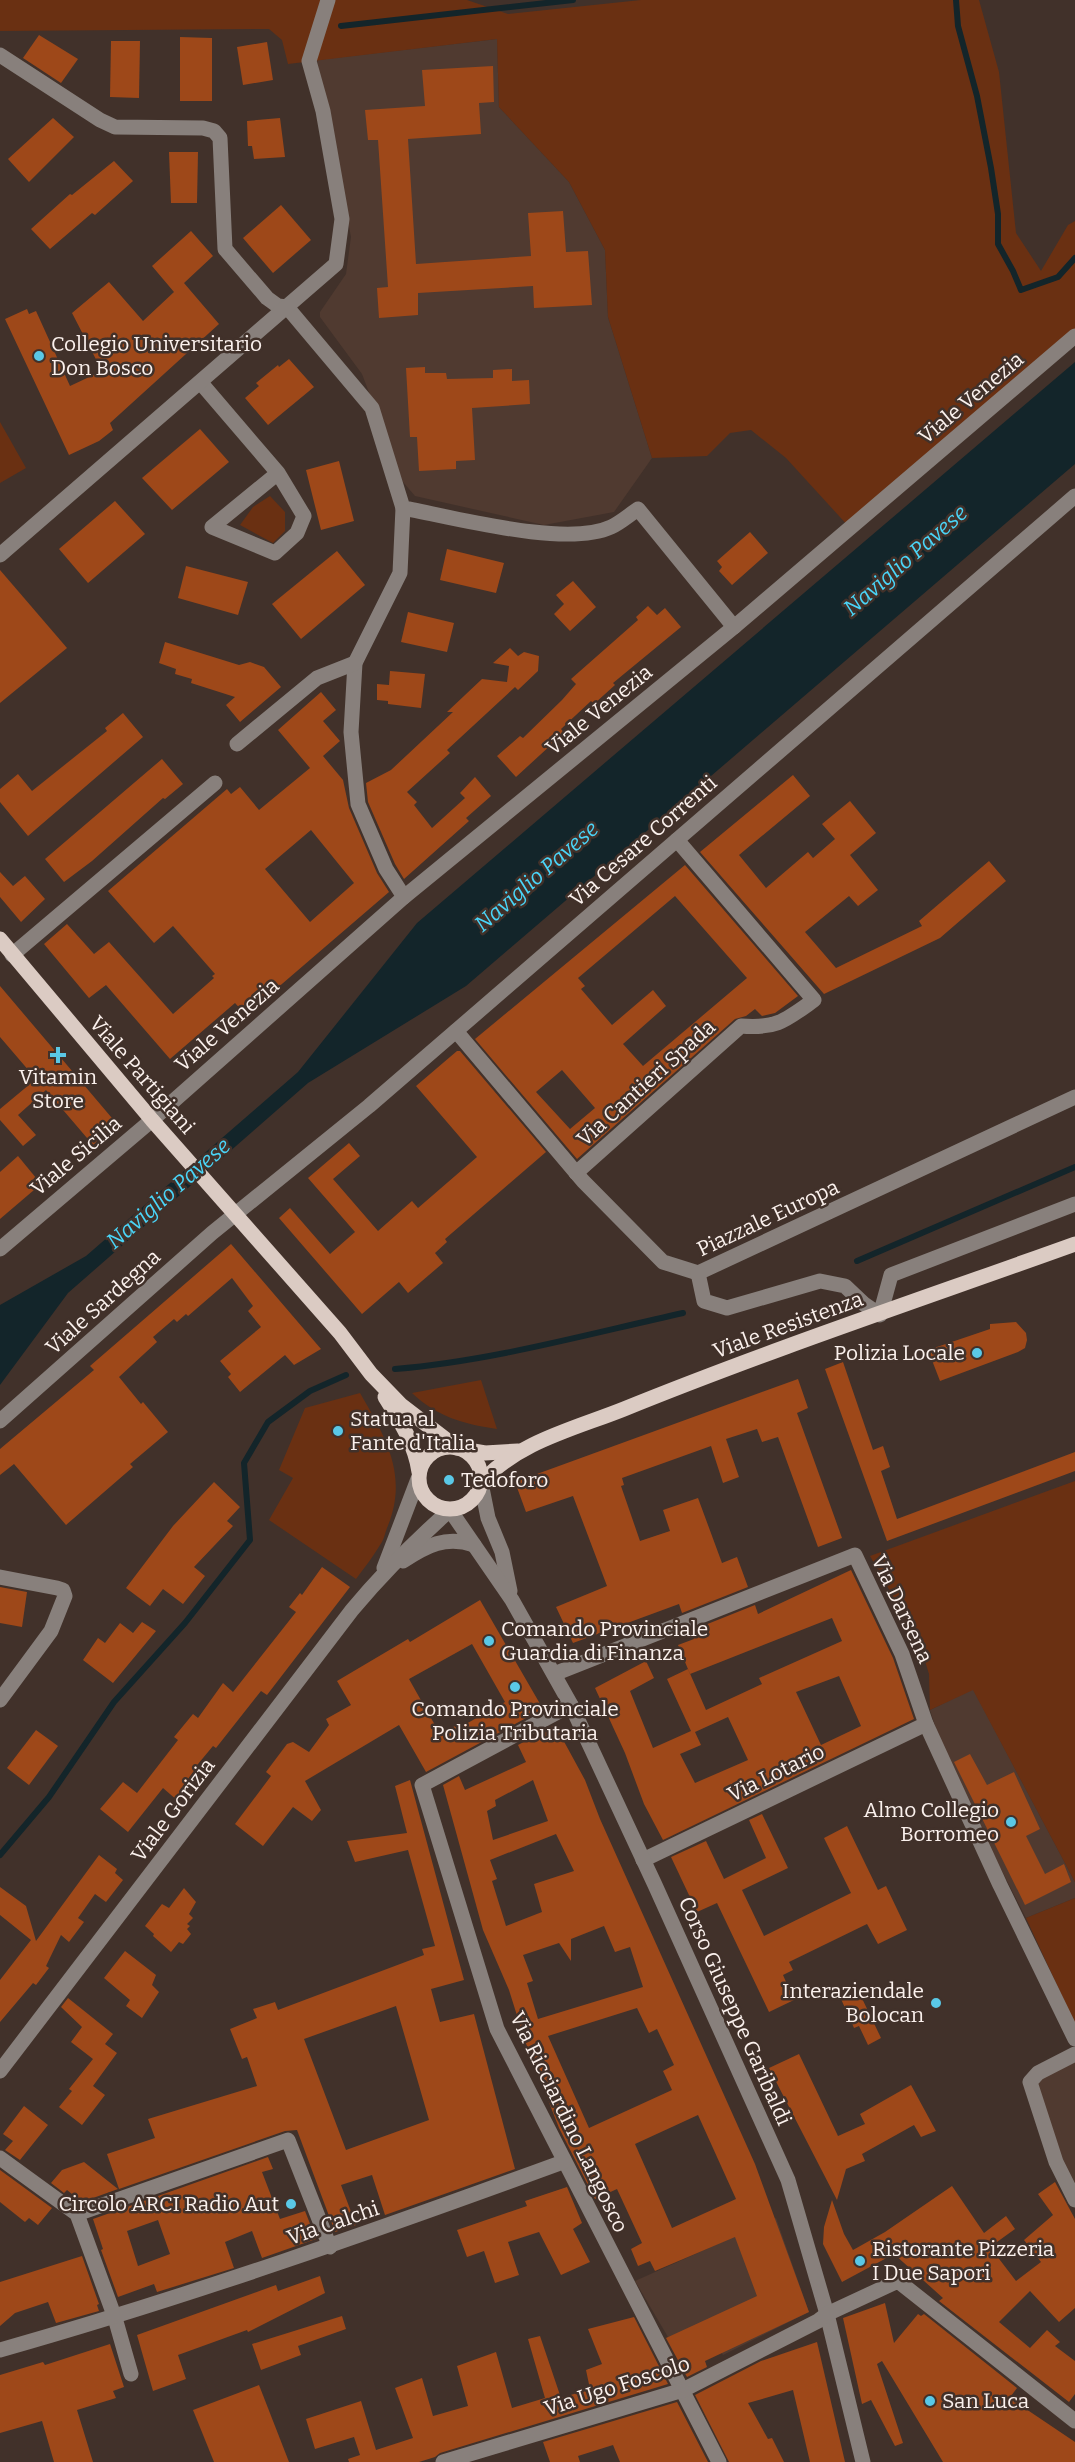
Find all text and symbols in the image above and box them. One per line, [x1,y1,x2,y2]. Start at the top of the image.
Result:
place label: Collegio Universitario Don Bosco [51,331,262,381]
street label: Viale Venezia [913,346,1029,450]
marker: Collegio Universitario Don Bosco [32,349,46,363]
water label: Naviglio Pavese [838,499,973,622]
street label: Viale Venezia [540,659,658,761]
street label: Via Cesare Correnti [564,770,722,912]
water label: Naviglio Pavese [469,815,604,938]
street label: Viale Venezia [170,972,285,1077]
street label: Viale Partigiani [84,1011,200,1139]
street label: Via Cantieri Spada [571,1014,721,1152]
marker: Vitamin Store [51,1048,65,1062]
place label: Vitamin Store [19,1064,97,1114]
street label: Viale Sicilia [25,1110,127,1202]
water label: Naviglio Pavese [101,1132,236,1255]
street label: Piazzale Europa [693,1174,844,1262]
street label: Viale Sardegna [40,1243,166,1360]
street label: Viale Resistenza [709,1286,867,1364]
place label: Polizia Locale [834,1340,965,1366]
marker: Polizia Locale [970,1346,984,1360]
place label: Statua al Fante d'Italia [350,1406,476,1456]
marker: Statua al Fante d'Italia [331,1424,345,1438]
place label: Tedoforo [461,1467,548,1493]
marker: Tedoforo [442,1473,456,1487]
street label: Via Darsena [866,1551,939,1668]
place label: Comando Provinciale Guardia di Finanza [501,1616,708,1666]
marker: Comando Provinciale Guardia di Finanza [482,1634,496,1648]
marker: Comando Provinciale Polizia Tributaria [508,1680,522,1694]
place label: Comando Provinciale Polizia Tributaria [411,1696,619,1746]
street label: Via Lotario [723,1738,829,1808]
street label: Viale Gorizia [126,1753,221,1867]
place label: Almo Collegio Borromeo [864,1797,999,1847]
marker: Almo Collegio Borromeo [1004,1815,1018,1829]
street label: Corso Giuseppe Garibaldi [673,1893,797,2129]
place label: Interaziendale Bolocan [782,1978,924,2028]
marker: Interaziendale Bolocan [929,1996,943,2010]
street label: Via Ricciardino Langosco [504,2007,634,2237]
place label: Circolo ARCI Radio Aut [59,2191,279,2217]
street label: Via Calchi [284,2195,382,2251]
marker: Circolo ARCI Radio Aut [284,2197,298,2211]
place label: Ristorante Pizzeria I Due Sapori [872,2236,1055,2286]
marker: Ristorante Pizzeria I Due Sapori [853,2254,867,2268]
street label: Via Ugo Foscolo [541,2350,693,2422]
place label: San Luca [942,2388,1030,2414]
marker: San Luca [923,2394,937,2408]

